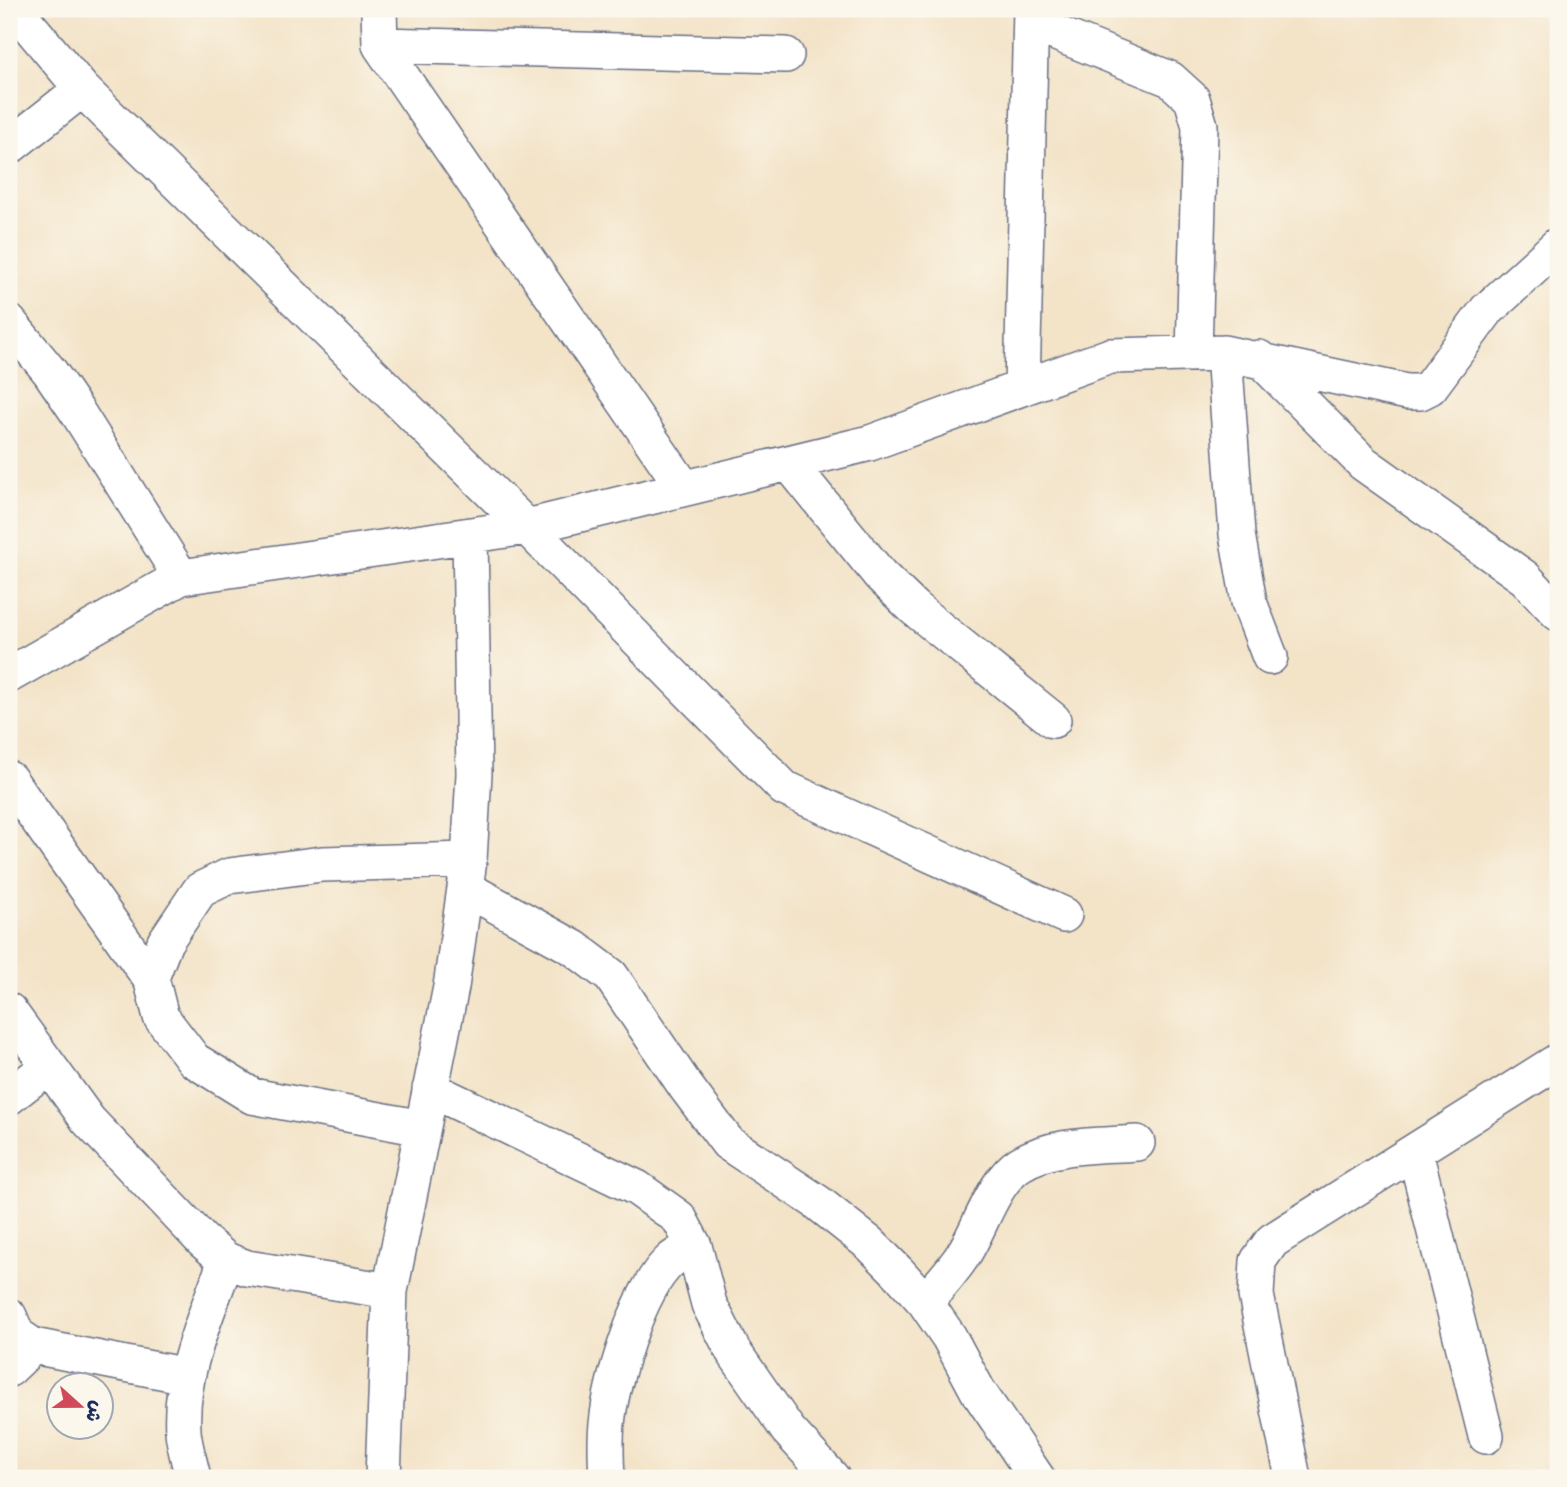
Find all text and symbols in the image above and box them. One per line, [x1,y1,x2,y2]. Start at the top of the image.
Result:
north arrow [46,1372,116,1442]
text: ش [76,1396,115,1428]

